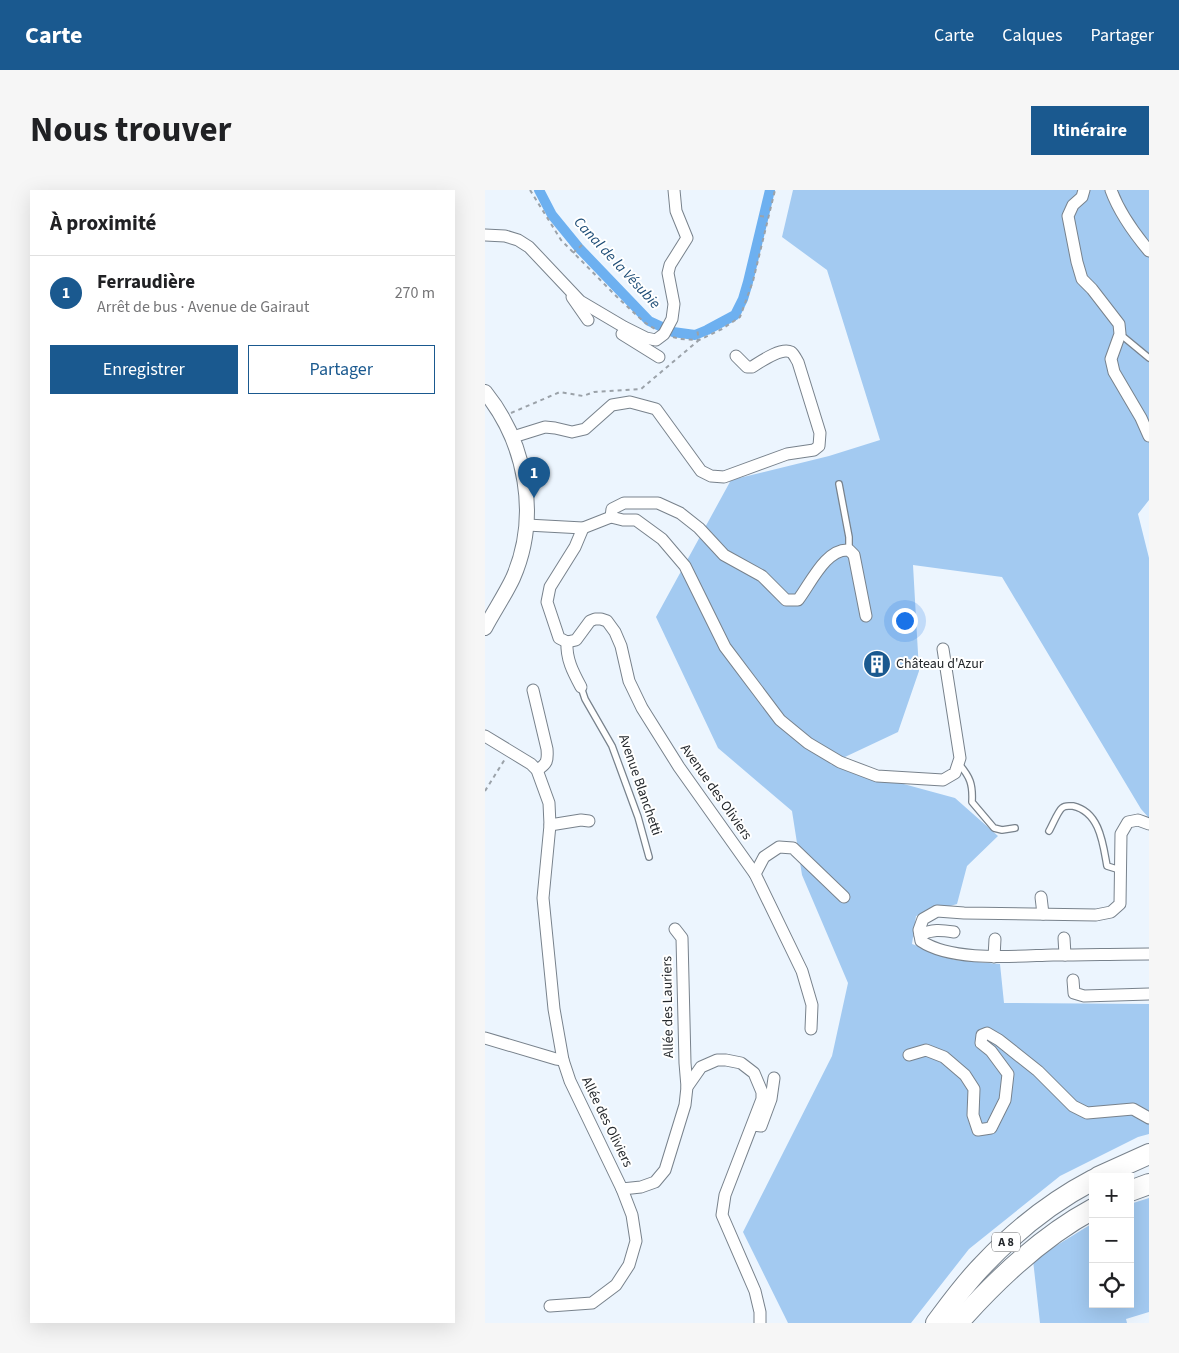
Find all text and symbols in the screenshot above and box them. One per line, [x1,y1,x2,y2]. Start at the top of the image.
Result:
text: Carte [25,18,82,53]
text: Carte [934,23,974,48]
text: Calques [1002,23,1062,48]
text: Partager [1090,23,1154,48]
text: Nous trouver [30,105,231,155]
button: Itinéraire [1031,106,1149,155]
text: À proximité [50,208,156,238]
water label: Canal de la Vésubie [569,212,665,314]
text: Ferraudière [97,269,195,296]
text: 1 [62,282,70,304]
text: 270 m [395,282,435,304]
text: Arrêt de bus · Avenue de Gairaut [97,296,309,318]
button: Enregistrer [50,345,238,394]
button: Partager [248,345,435,394]
pin: 1 [518,457,550,498]
your location [892,608,918,634]
building icon: Château d'Azur [862,649,892,679]
place label: Château d'Azur [896,654,984,674]
street label: Avenue Blanchetti [613,732,667,838]
street label: Avenue des Oliviers [675,740,757,844]
street label: Allée des Lauriers [657,956,679,1058]
street label: Allée des Oliviers [576,1073,638,1171]
map controls [1089,1173,1134,1308]
button: + [1089,1173,1134,1218]
button: − [1089,1218,1134,1263]
road number: A 8 [992,1232,1020,1252]
button: locate [1089,1263,1134,1308]

